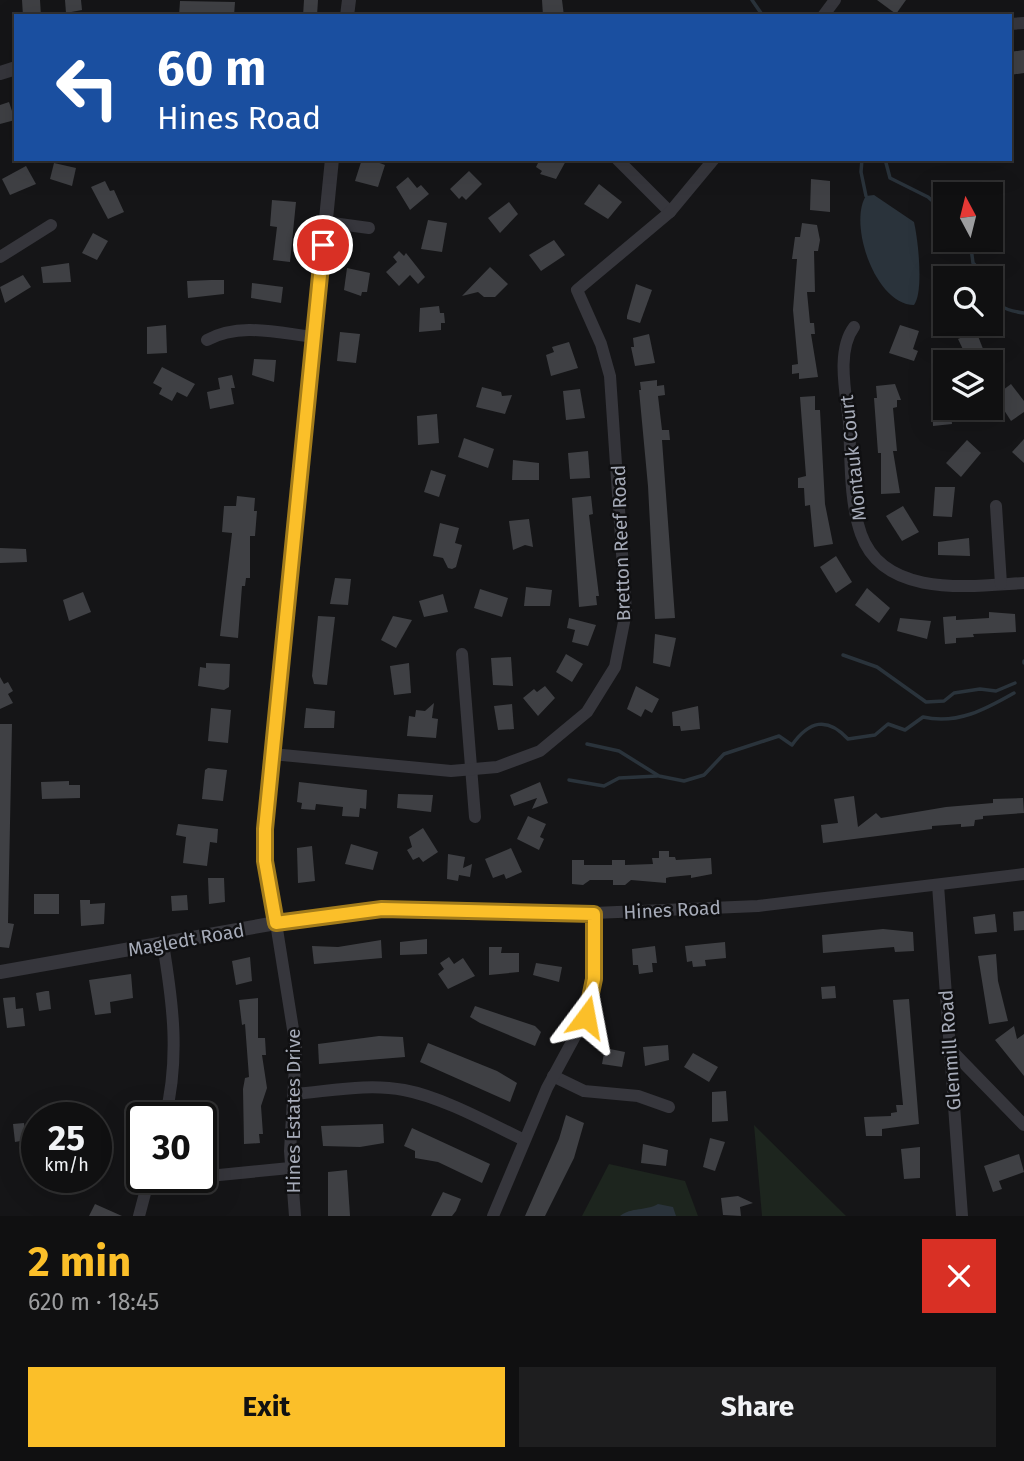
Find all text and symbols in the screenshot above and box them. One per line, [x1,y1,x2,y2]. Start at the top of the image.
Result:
text: 60 m [157,39,266,98]
icon: left [42,42,133,133]
text: Hines Road [157,99,321,137]
north arrow [933,182,1003,252]
map controls [933,182,1003,420]
pin [293,215,353,275]
icon: arrive [304,226,342,264]
button: search [933,266,1003,336]
button: layers [933,350,1003,420]
street label: Montauk Court [835,394,871,522]
street label: Bretton Reef Road [607,464,635,622]
street label: Hines Road [623,896,721,924]
street label: Magledt Road [126,918,246,962]
position arrow [549,980,623,1054]
street label: Glenmill Road [934,989,966,1111]
street label: Hines Estates Drive [282,1028,305,1194]
speed limit sign: 30 [126,1102,217,1193]
text: 25 [48,1117,85,1159]
text: km/h [44,1154,89,1176]
text: 2 min [28,1237,131,1287]
button: close [922,1239,996,1313]
text: 620 m · 18:45 [28,1288,159,1316]
button: Exit [28,1367,505,1447]
button: Share [519,1367,996,1447]

